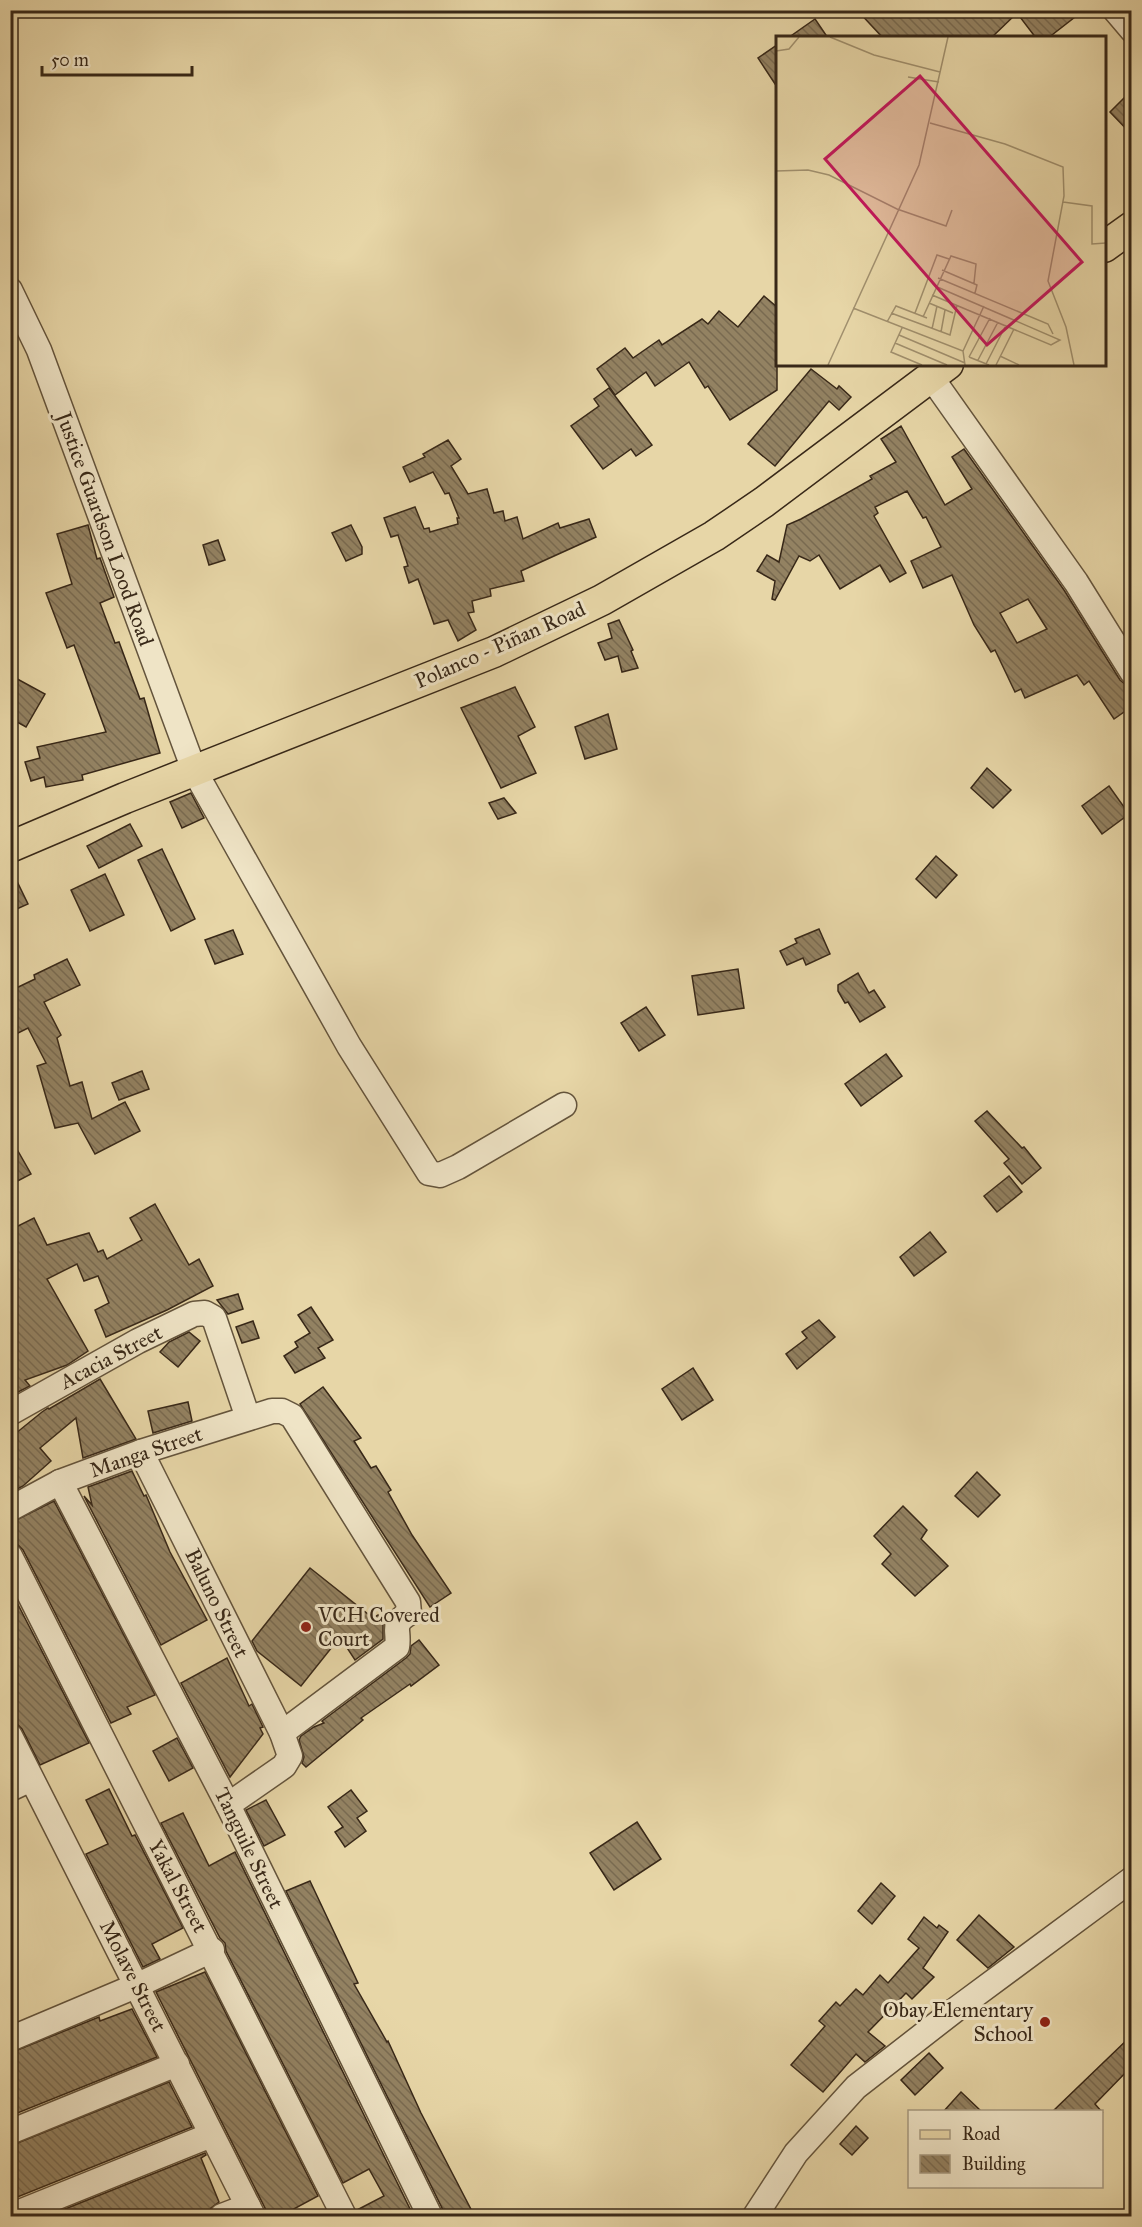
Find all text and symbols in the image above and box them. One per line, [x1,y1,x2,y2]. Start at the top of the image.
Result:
inset map [776,36,1106,366]
scale bar [42,39,192,77]
text: 50 m [51,49,89,71]
street label: Justice Guardson Lood Road [50,407,160,650]
street label: Polanco - Piñan Road [411,596,590,694]
street label: Acacia Street [55,1319,167,1395]
street label: Manga Street [86,1420,206,1483]
street label: Baluno Street [179,1544,255,1662]
place label: VCH Covered Court [317,1602,440,1652]
marker: VCH Covered Court [299,1620,313,1634]
street label: Tanguile Street [209,1783,290,1913]
street label: Yakal Street [143,1835,214,1938]
street label: Molave Street [94,1916,172,2037]
place label: Obay Elementary School [883,1997,1034,2047]
marker: Obay Elementary School [1038,2015,1052,2029]
legend [908,2110,1103,2188]
text: Road [962,2123,1000,2145]
text: Building [962,2153,1026,2176]

